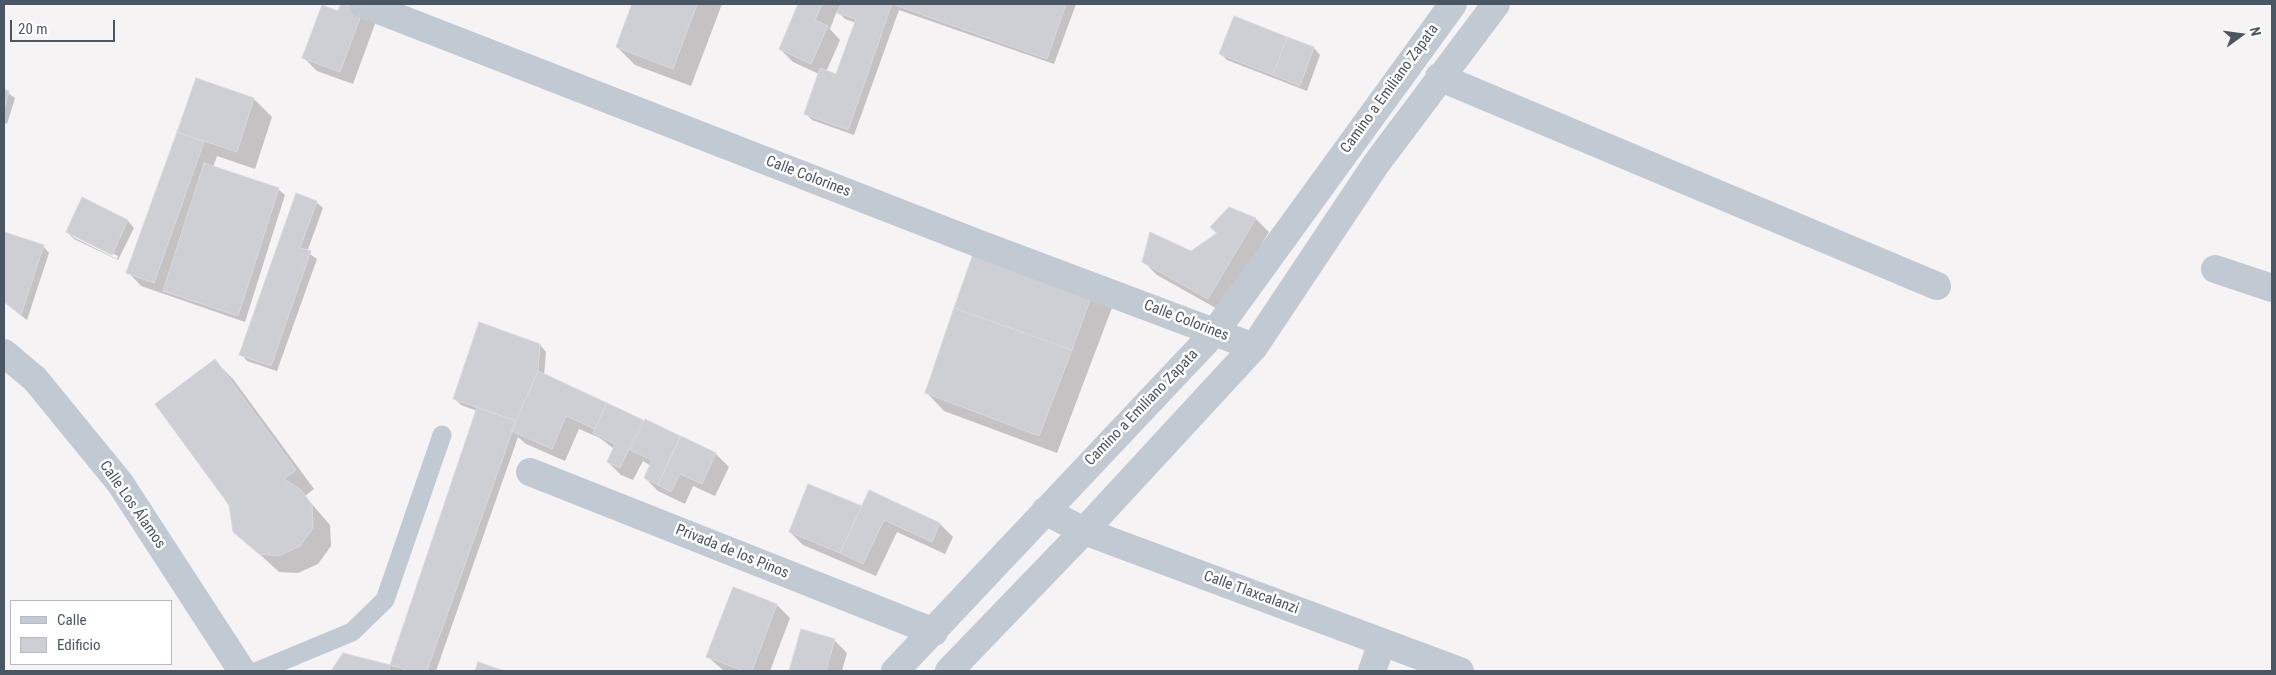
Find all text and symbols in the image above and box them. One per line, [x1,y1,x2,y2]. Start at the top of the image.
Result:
scale bar [12,10,118,42]
north arrow [2216,10,2266,60]
text: 20 m [18,20,48,38]
street label: Camino a Emiliano Zapata [1337,21,1443,157]
text: N [2247,25,2264,37]
street label: Calle Colorines [763,153,853,201]
street label: Calle Colorines [1141,297,1231,345]
street label: Camino a Emiliano Zapata [1082,346,1202,470]
street label: Calle Los Álamos [95,458,169,552]
street label: Privada de los Pinos [673,521,791,583]
street label: Calle Tlaxcalanzi [1201,567,1301,619]
legend [10,600,172,665]
text: Calle [57,611,87,629]
text: Edificio [57,636,100,654]

